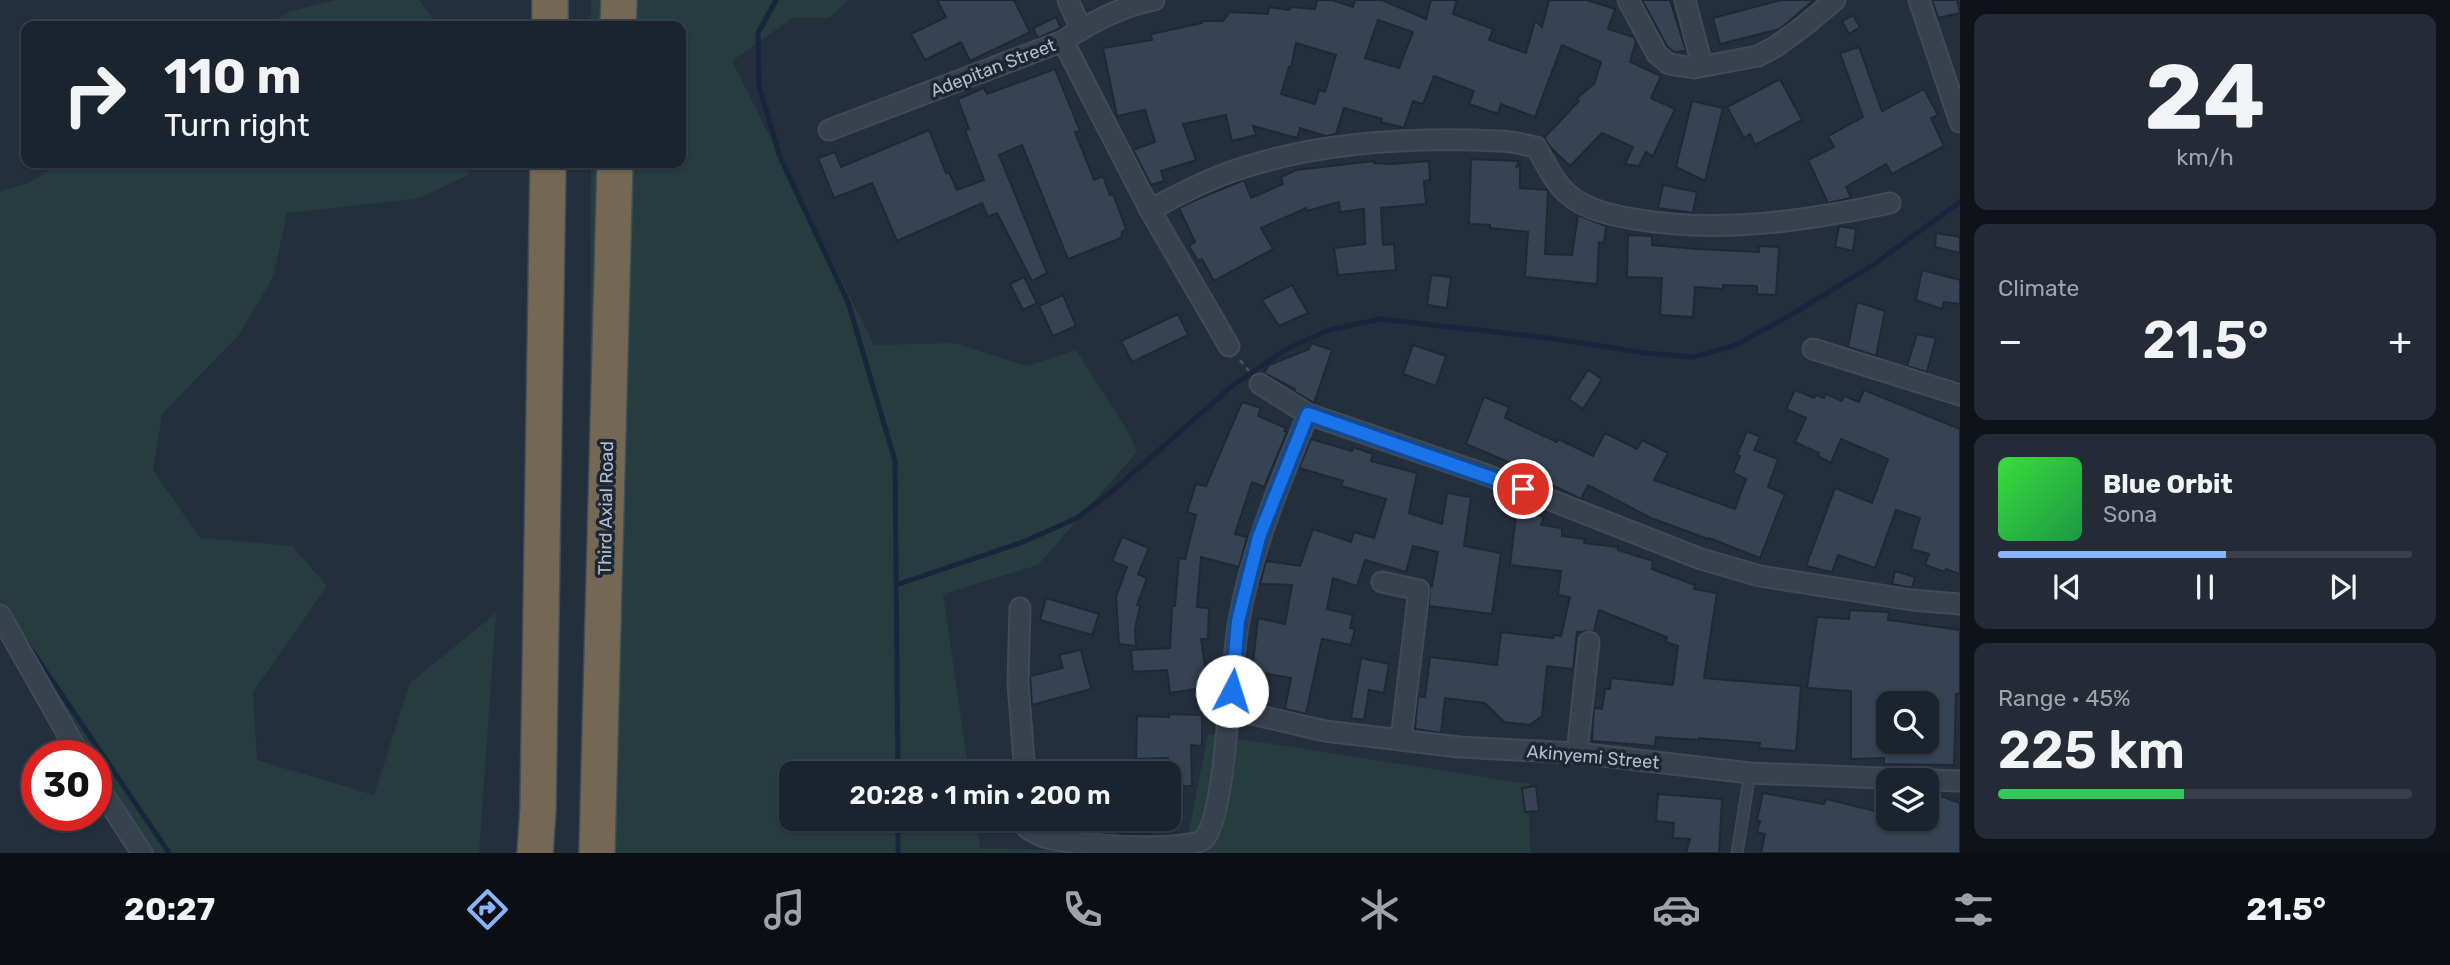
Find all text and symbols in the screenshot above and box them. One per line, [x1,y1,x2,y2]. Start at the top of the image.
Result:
street label: Adepitan Street [927,34,1059,102]
text: 24 [2145,43,2265,151]
text: 110 m [164,47,301,105]
icon: right [49,49,140,140]
text: Turn right [164,106,309,144]
text: km/h [2176,143,2234,171]
text: Climate [1998,274,2079,302]
text: 21.5° [2142,309,2269,371]
text: − [1998,318,2023,364]
text: + [2388,318,2412,364]
street label: Third Axial Road [594,441,618,575]
pin [1493,459,1553,519]
text: Blue Orbit [2103,469,2233,500]
icon: arrive [1504,470,1542,508]
text: Sona [2103,500,2157,528]
icon: previous [2048,568,2086,606]
icon: pause [2186,568,2224,606]
icon: next [2324,568,2362,606]
position arrow [1195,654,1269,728]
text: Range · 45% [1998,684,2131,712]
map controls [1876,691,1939,831]
button: search [1876,691,1939,754]
text: 225 km [1998,719,2185,781]
speed limit sign: 30 [21,740,112,831]
street label: Akinyemi Street [1526,740,1660,774]
button: layers [1876,768,1939,831]
text: 20:28 · 1 min · 200 m [849,780,1111,811]
icon: directions [463,885,512,934]
icon: music [760,885,809,934]
icon: phone [1058,885,1107,934]
icon: climate [1355,885,1404,934]
icon: car [1652,885,1701,934]
icon: filters [1949,885,1998,934]
text: 20:27 [124,890,215,928]
text: 21.5° [2246,890,2326,928]

